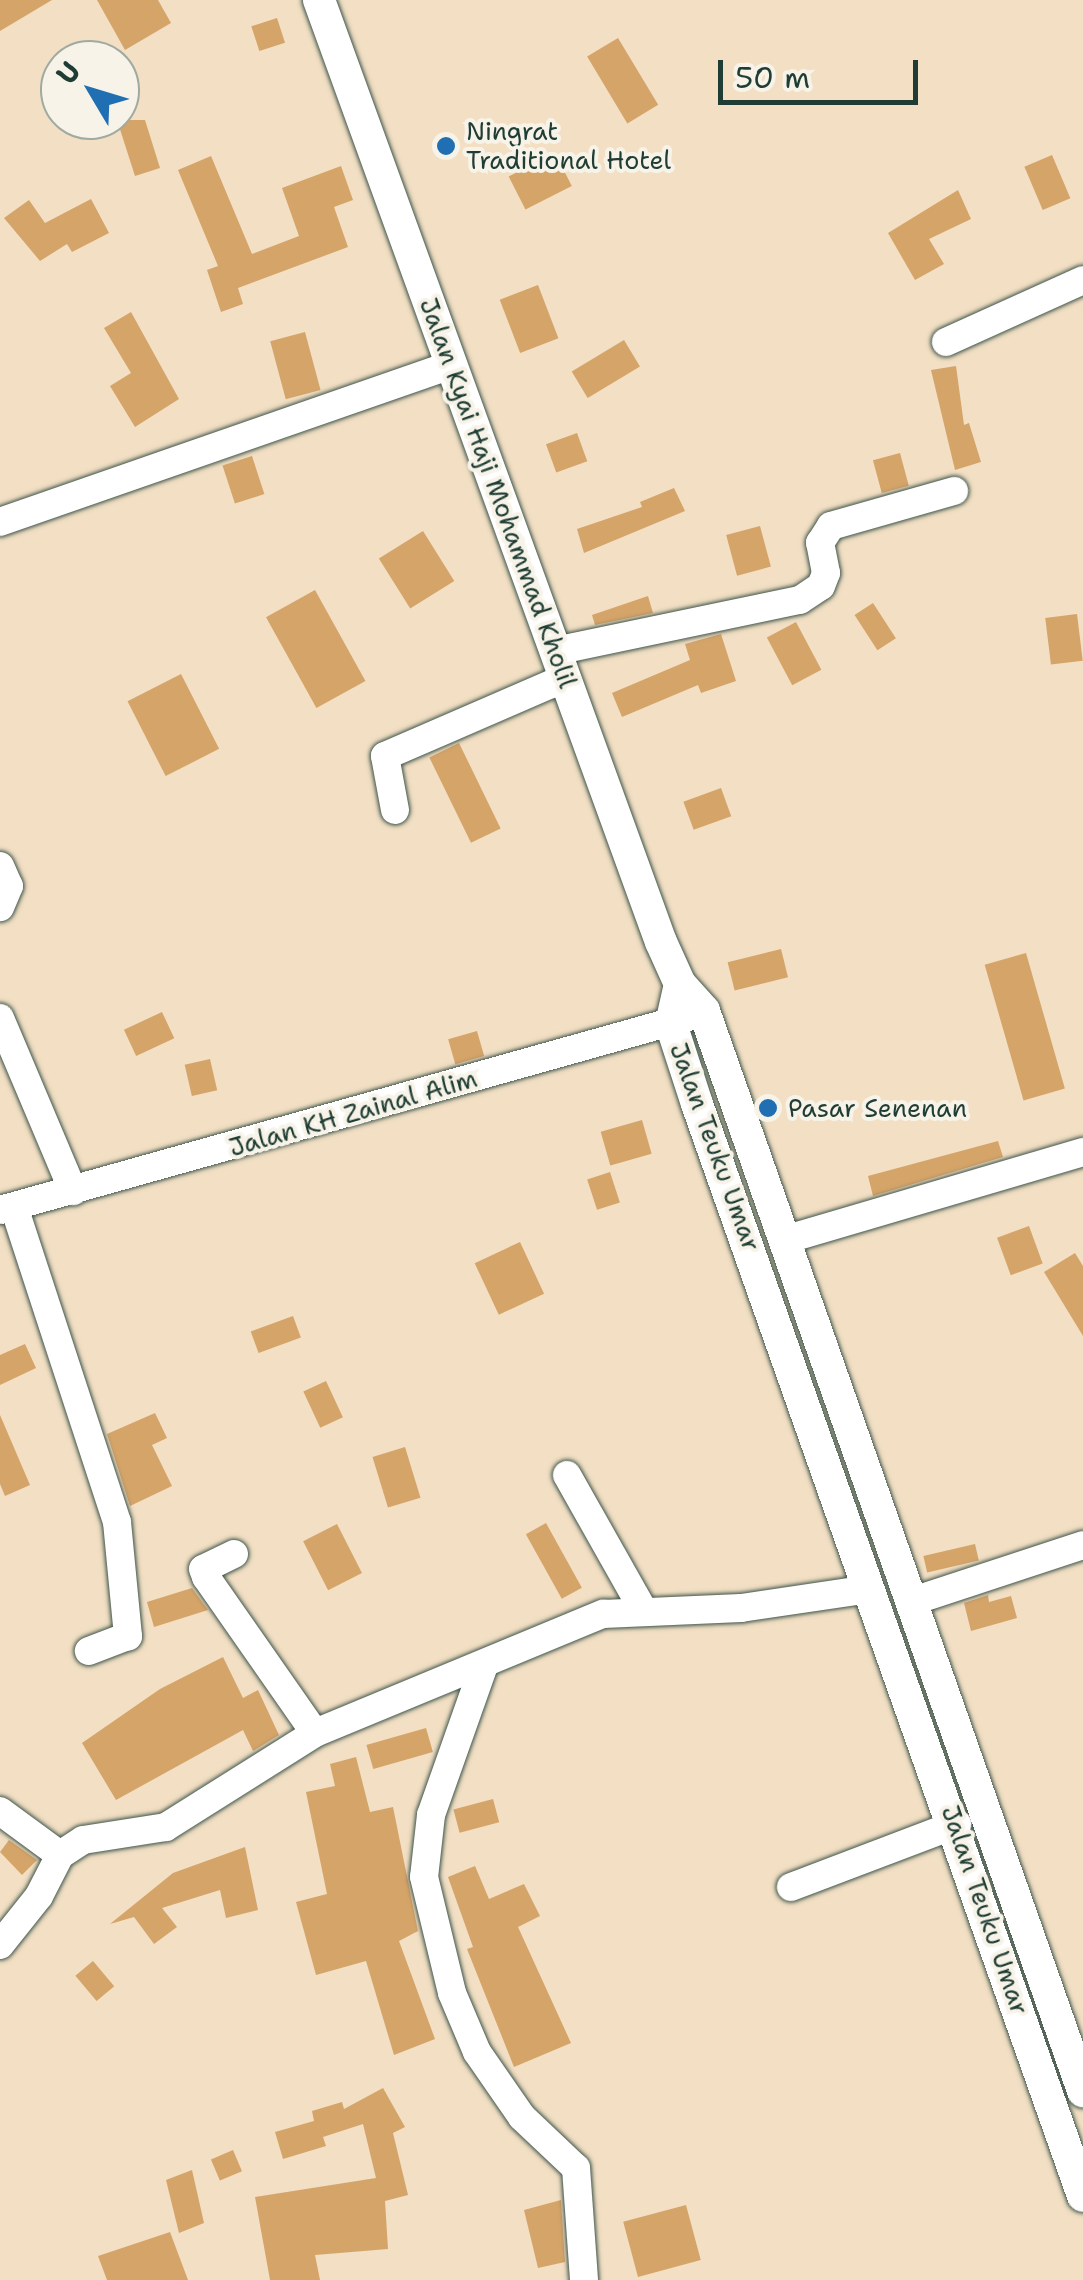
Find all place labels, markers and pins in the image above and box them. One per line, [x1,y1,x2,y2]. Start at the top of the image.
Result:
place label: Ningrat Traditional Hotel [466,117,671,176]
marker: Ningrat Traditional Hotel [435,135,457,157]
place label: Pasar Senenan [788,1093,967,1123]
marker: Pasar Senenan [757,1097,779,1119]

